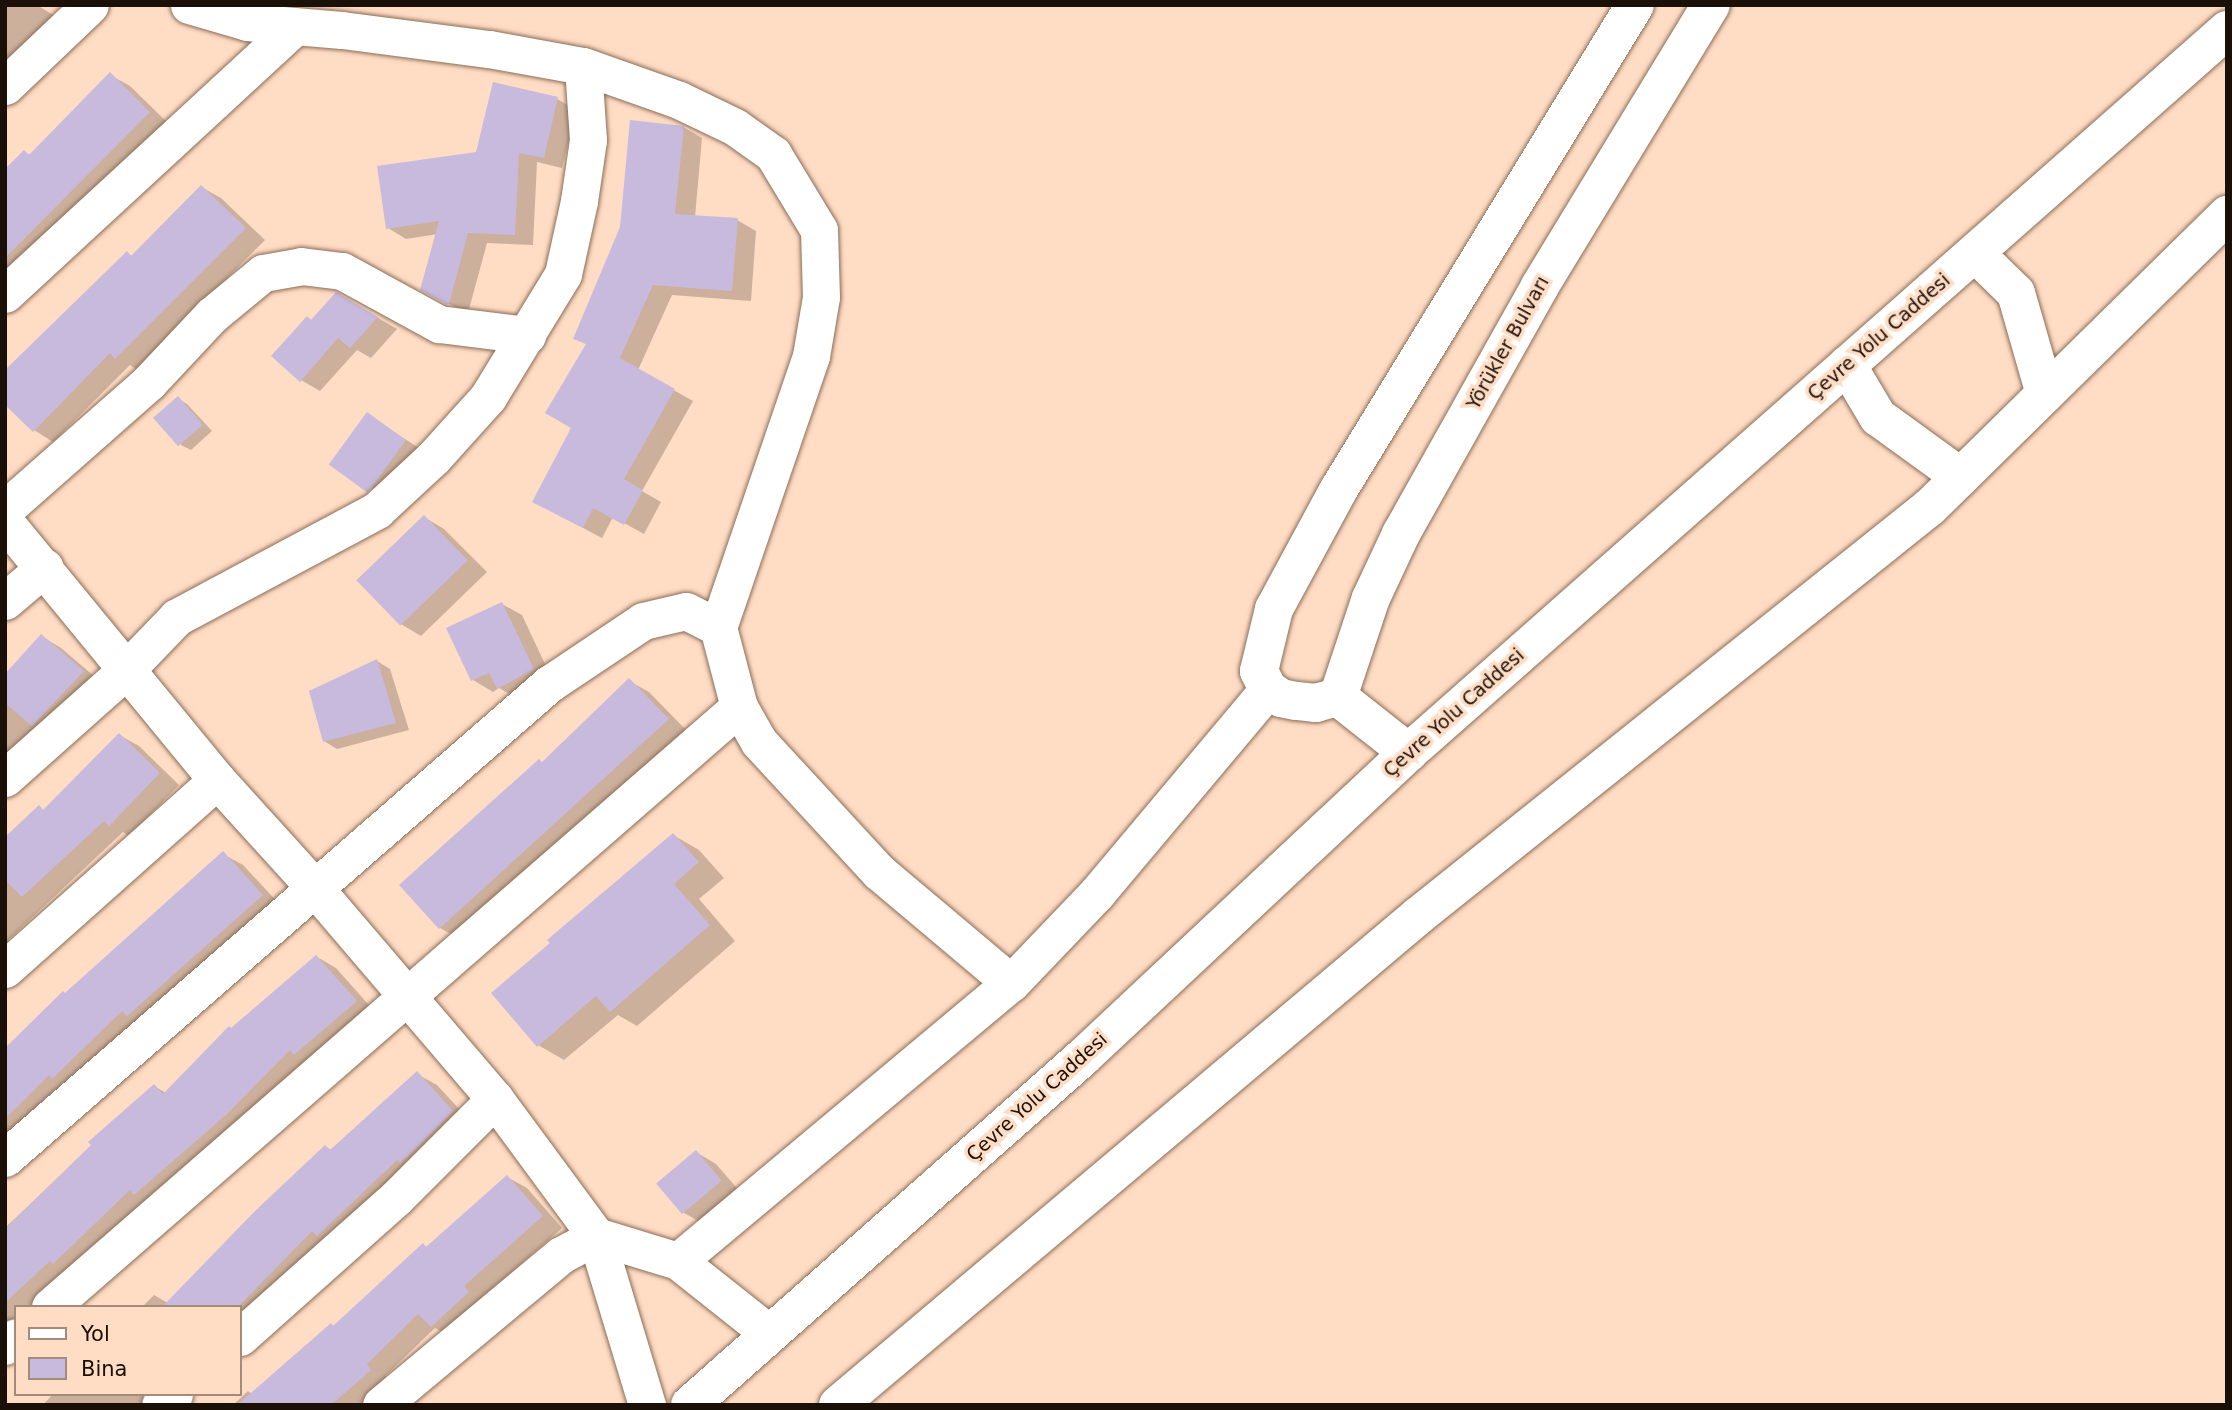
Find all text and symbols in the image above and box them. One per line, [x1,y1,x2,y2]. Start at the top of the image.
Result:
street label: Çevre Yolu Caddesi [1803,269,1955,405]
street label: Yörükler Bulvarı [1462,272,1554,414]
street label: Çevre Yolu Caddesi [1379,644,1529,782]
street label: Çevre Yolu Caddesi [962,1028,1112,1166]
legend [14,1305,242,1396]
text: Yol [81,1322,110,1346]
text: Bina [81,1357,127,1381]

